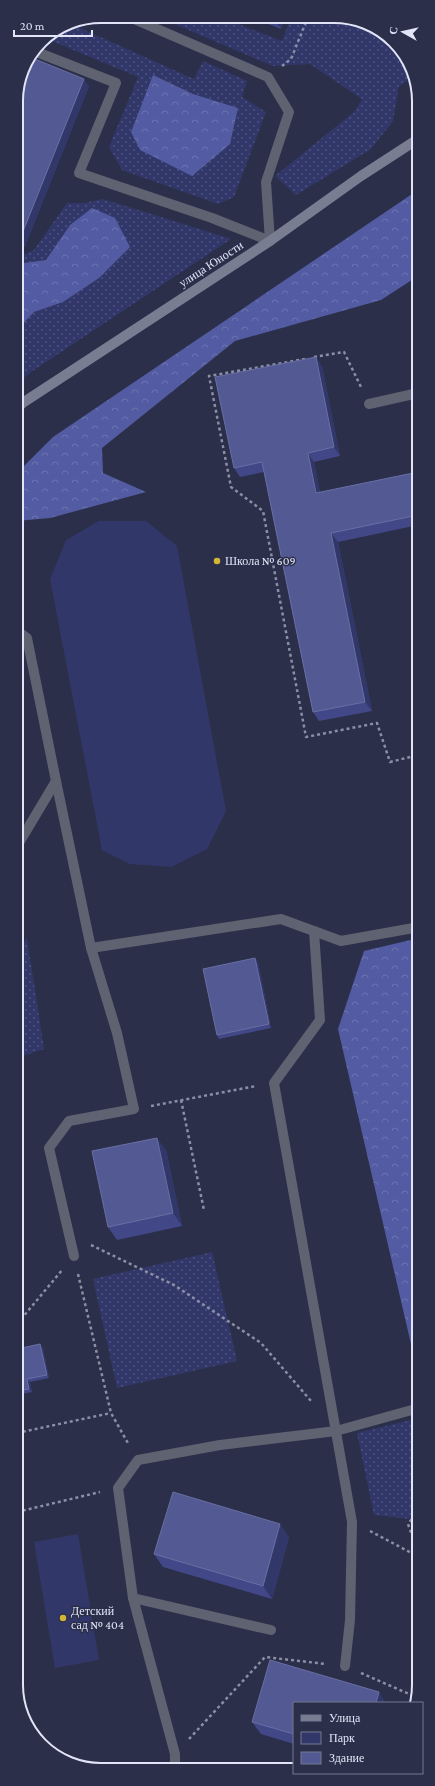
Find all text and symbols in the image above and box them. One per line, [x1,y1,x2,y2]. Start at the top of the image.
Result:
scale bar [14,12,92,38]
north arrow [383,12,423,52]
text: 20 m [20,19,45,33]
text: С [387,26,400,35]
street label: улица Юности [176,238,246,290]
place label: Школа № 609 [225,554,296,568]
marker: Школа № 609 [212,556,222,566]
place label: Детский сад № 404 [71,1604,124,1632]
marker: Детский сад № 404 [58,1613,68,1623]
legend [293,1702,423,1774]
text: Улица [329,1711,361,1725]
text: Парк [329,1731,355,1745]
text: Здание [329,1751,364,1765]

